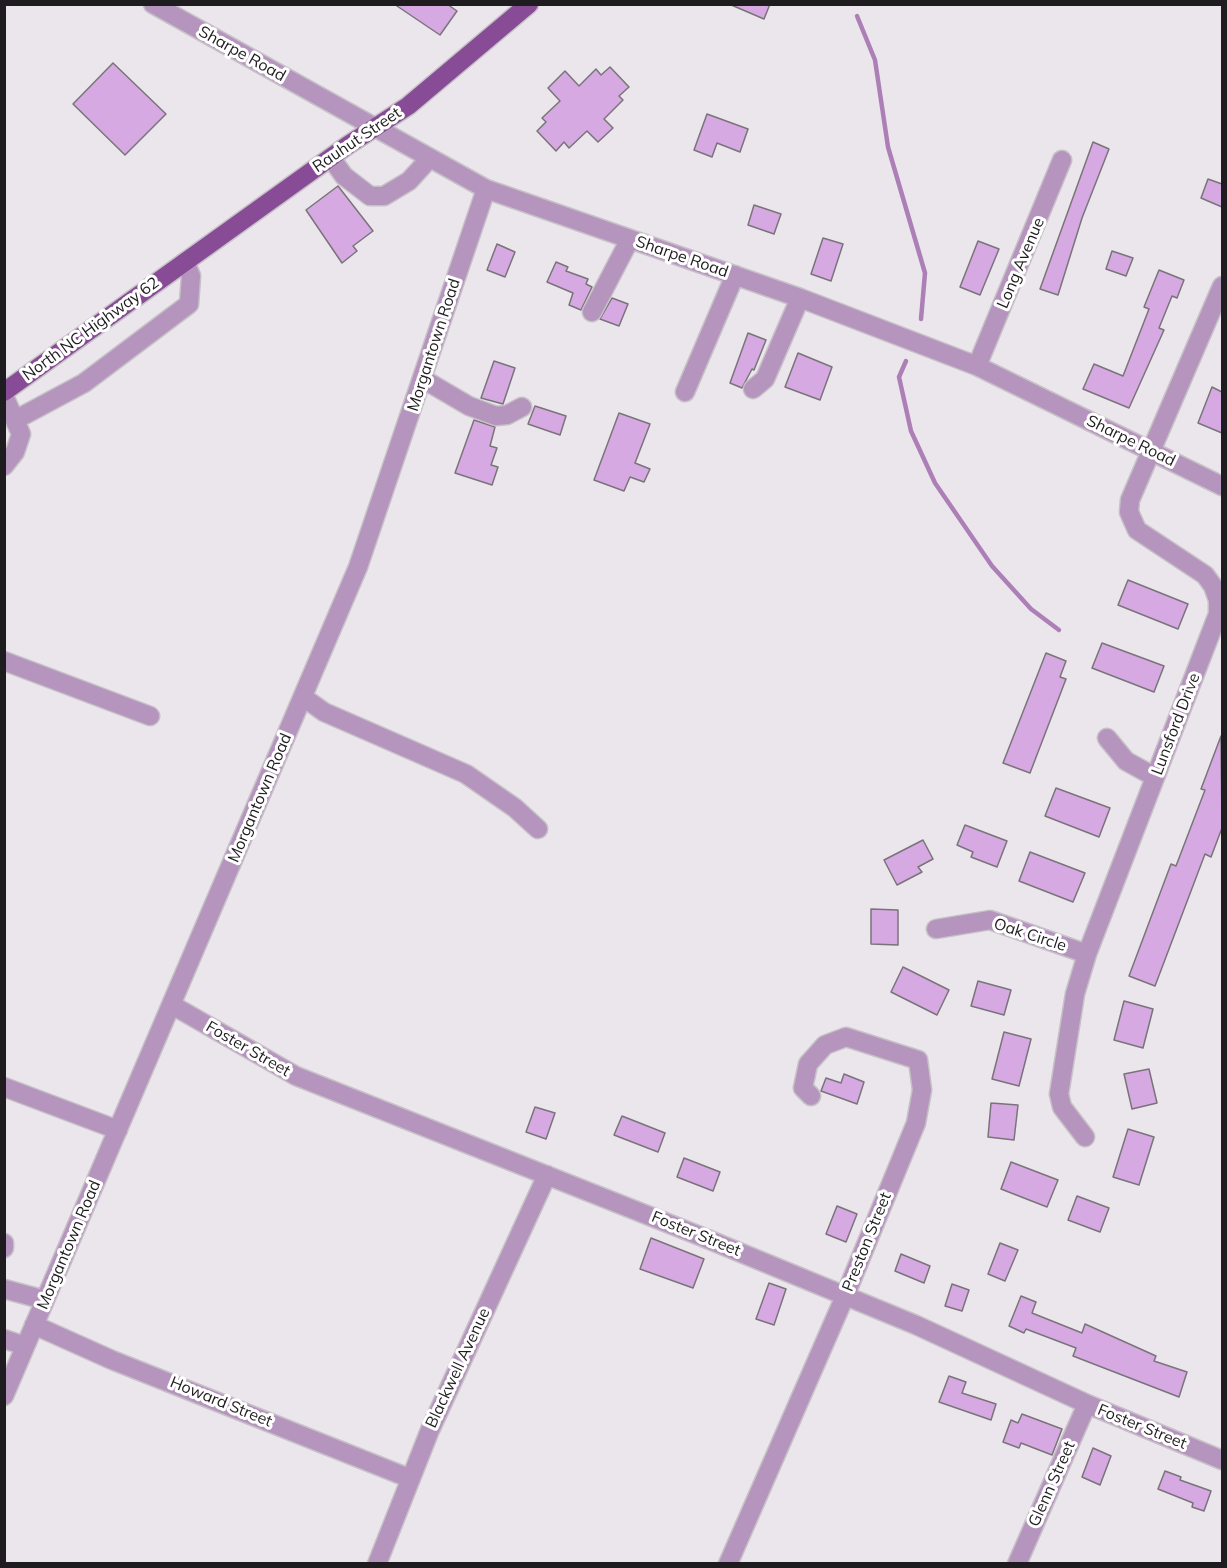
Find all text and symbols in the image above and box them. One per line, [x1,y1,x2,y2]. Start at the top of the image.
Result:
street label: Sharpe Road [195,22,289,86]
street label: Rauhut Street [309,103,405,177]
street label: Long Avenue [993,215,1049,311]
street label: Sharpe Road [633,232,731,282]
street label: North NC Highway 62 [19,273,163,385]
street label: Morgantown Road [403,276,465,414]
street label: Sharpe Road [1083,411,1179,471]
street label: Lunsford Drive [1148,670,1204,778]
street label: Morgantown Road [224,731,296,865]
street label: Oak Circle [991,914,1069,956]
street label: Foster Street [202,1017,294,1081]
street label: Morgantown Road [33,1178,105,1312]
street label: Preston Street [838,1190,896,1294]
street label: Foster Street [649,1207,743,1261]
street label: Blackwell Avenue [422,1305,494,1431]
street label: Howard Street [167,1373,275,1431]
street label: Foster Street [1095,1400,1189,1454]
street label: Glenn Street [1025,1438,1079,1530]

